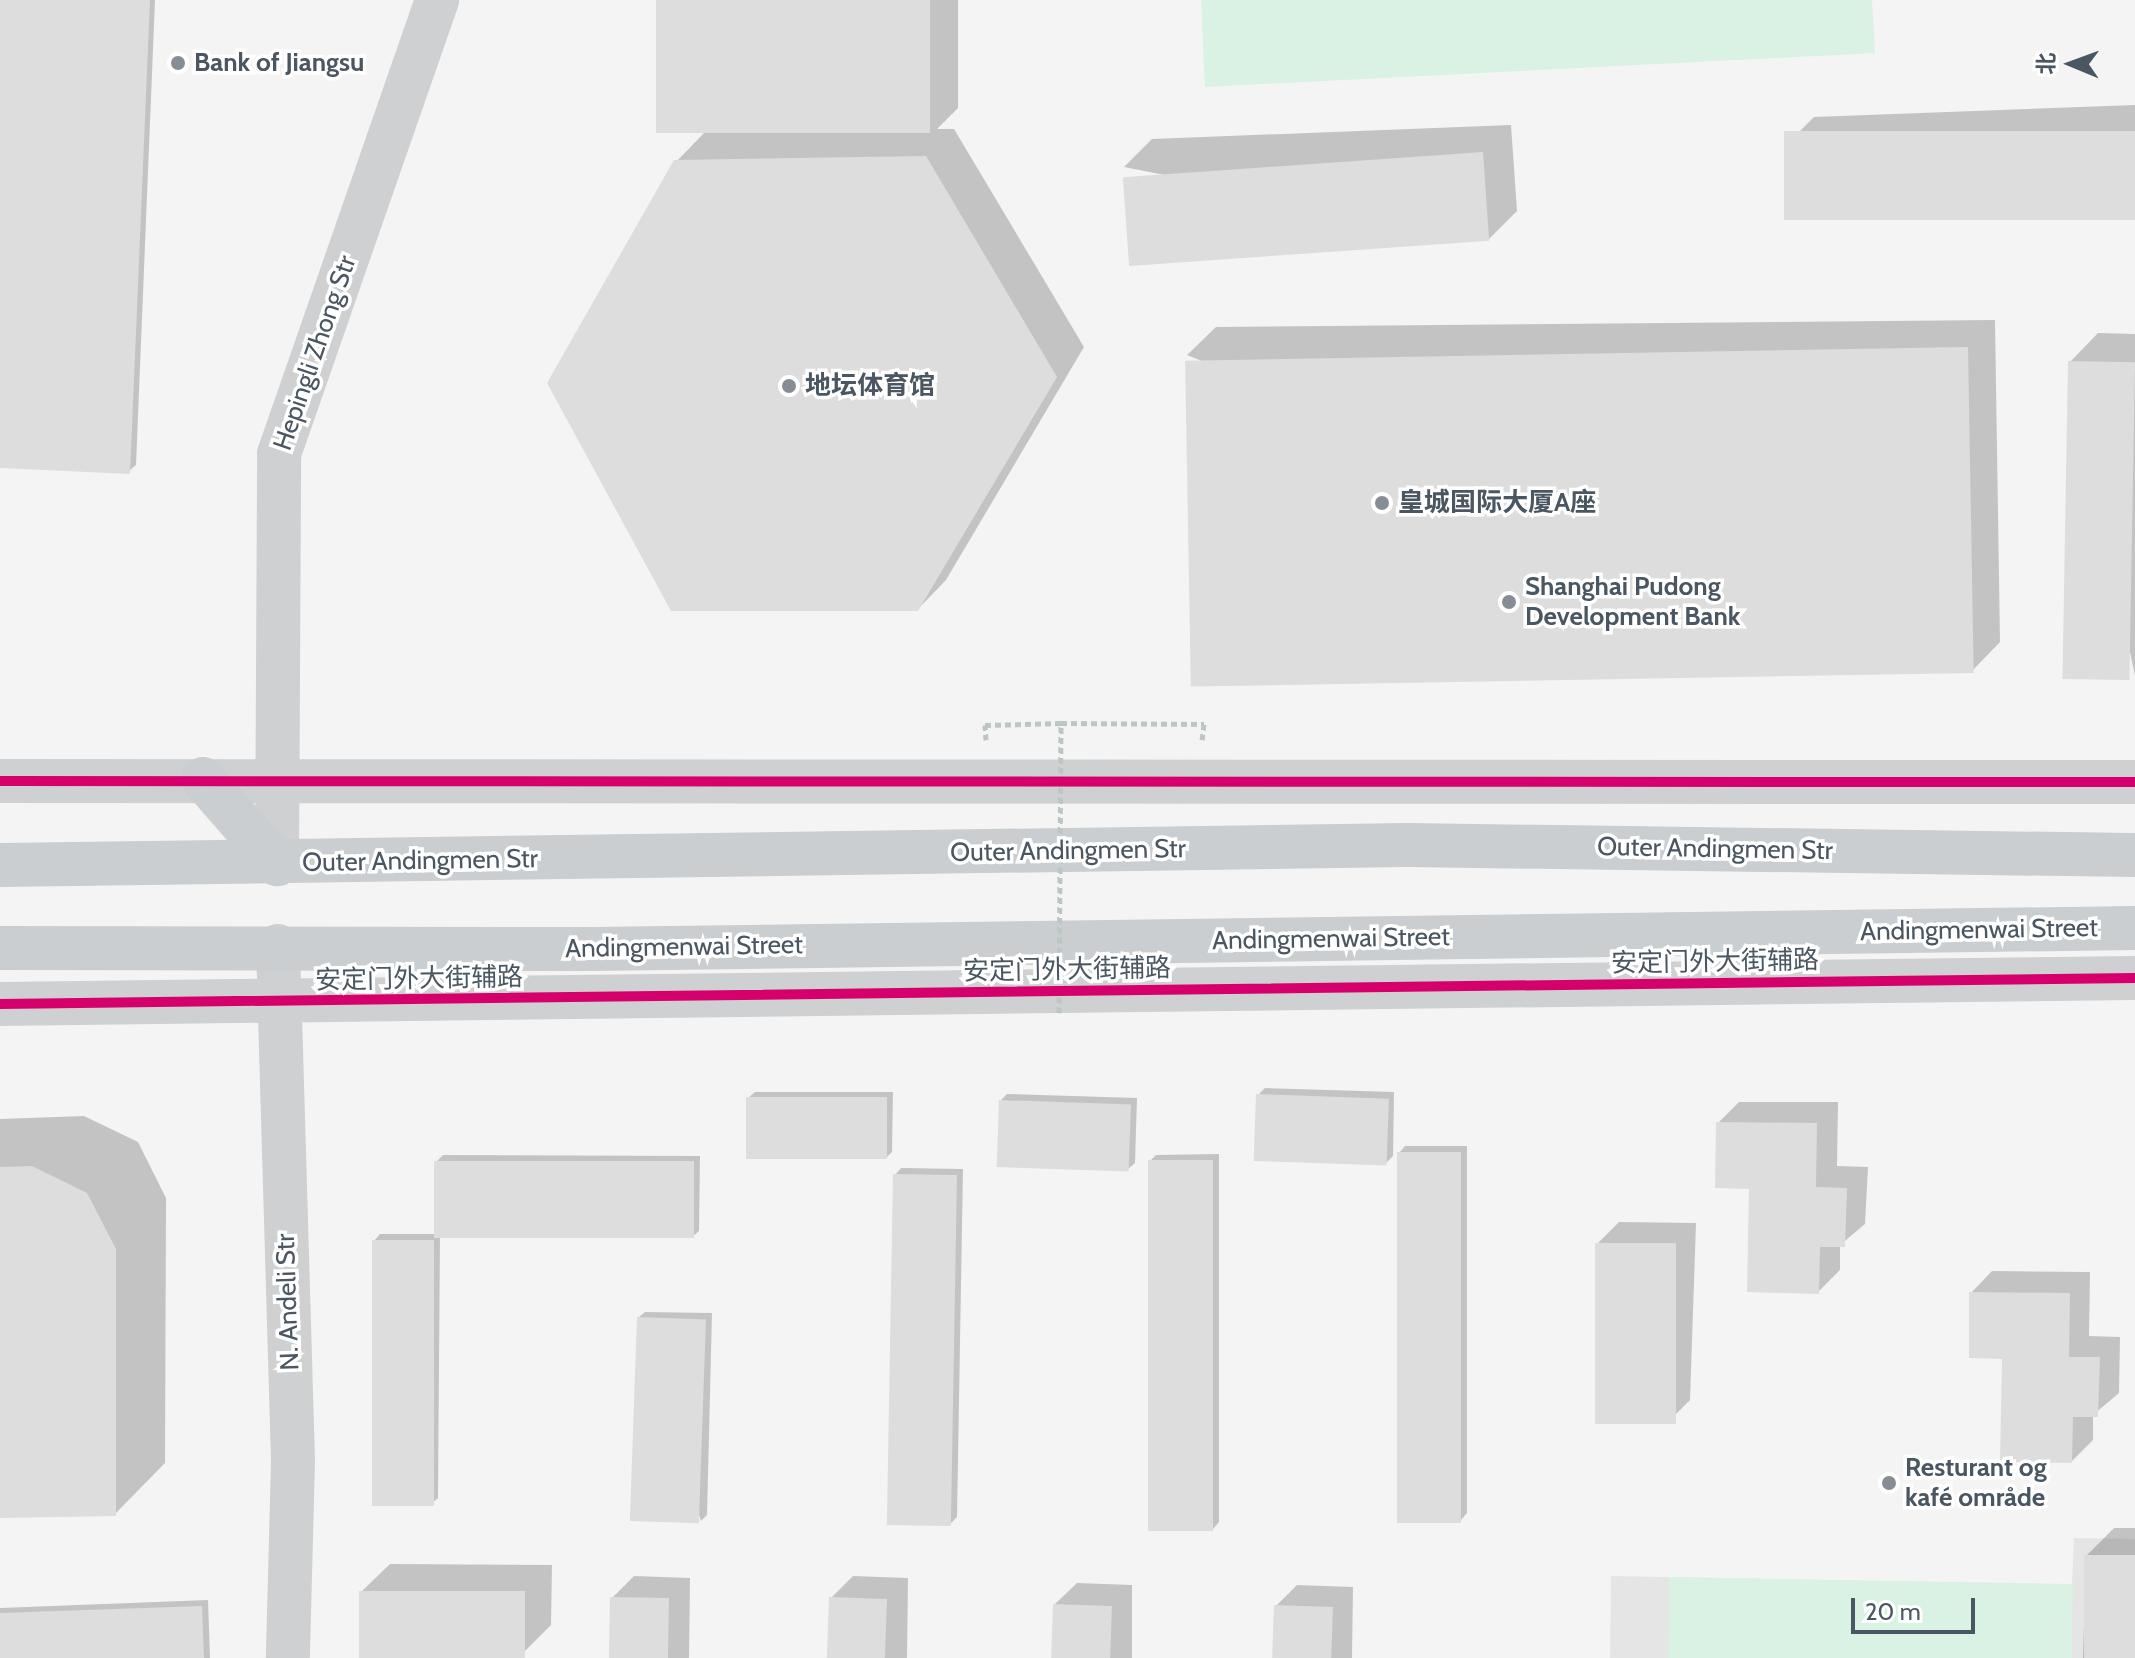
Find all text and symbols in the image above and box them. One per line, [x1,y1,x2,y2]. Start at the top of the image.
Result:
north arrow [2031,24,2111,104]
place label: Bank of Jiangsu [194,47,364,79]
text: 北 [2033,52,2060,75]
marker: Bank of Jiangsu [169,54,187,72]
street label: Hepingli Zhong Str [267,251,363,455]
place label: 地坛体育馆 [805,370,935,402]
marker: 地坛体育馆 [780,377,798,395]
place label: 皇城国际大厦A座 [1398,487,1596,519]
marker: 皇城国际大厦A座 [1373,494,1391,512]
place label: Shanghai Pudong Development Bank [1525,571,1740,632]
marker: Shanghai Pudong Development Bank [1500,593,1518,611]
street label: Outer Andingmen Str [1597,831,1833,867]
street label: Outer Andingmen Str [950,833,1186,869]
street label: Outer Andingmen Str [302,843,538,879]
street label: Andingmenwai Street [1860,912,2098,948]
street label: Andingmenwai Street [1212,921,1450,957]
street label: Andingmenwai Street [565,929,803,965]
street label: 安定门外大街辅路 [1611,945,1819,979]
street label: 安定门外大街辅路 [963,953,1171,987]
street label: 安定门外大街辅路 [315,962,523,996]
street label: N. Andeli Str [270,1233,306,1371]
place label: Resturant og kafé område [1905,1452,2047,1514]
marker: Resturant og kafé område [1880,1474,1898,1492]
scale bar [1855,1582,1979,1632]
text: 20 m [1865,1597,1921,1626]

